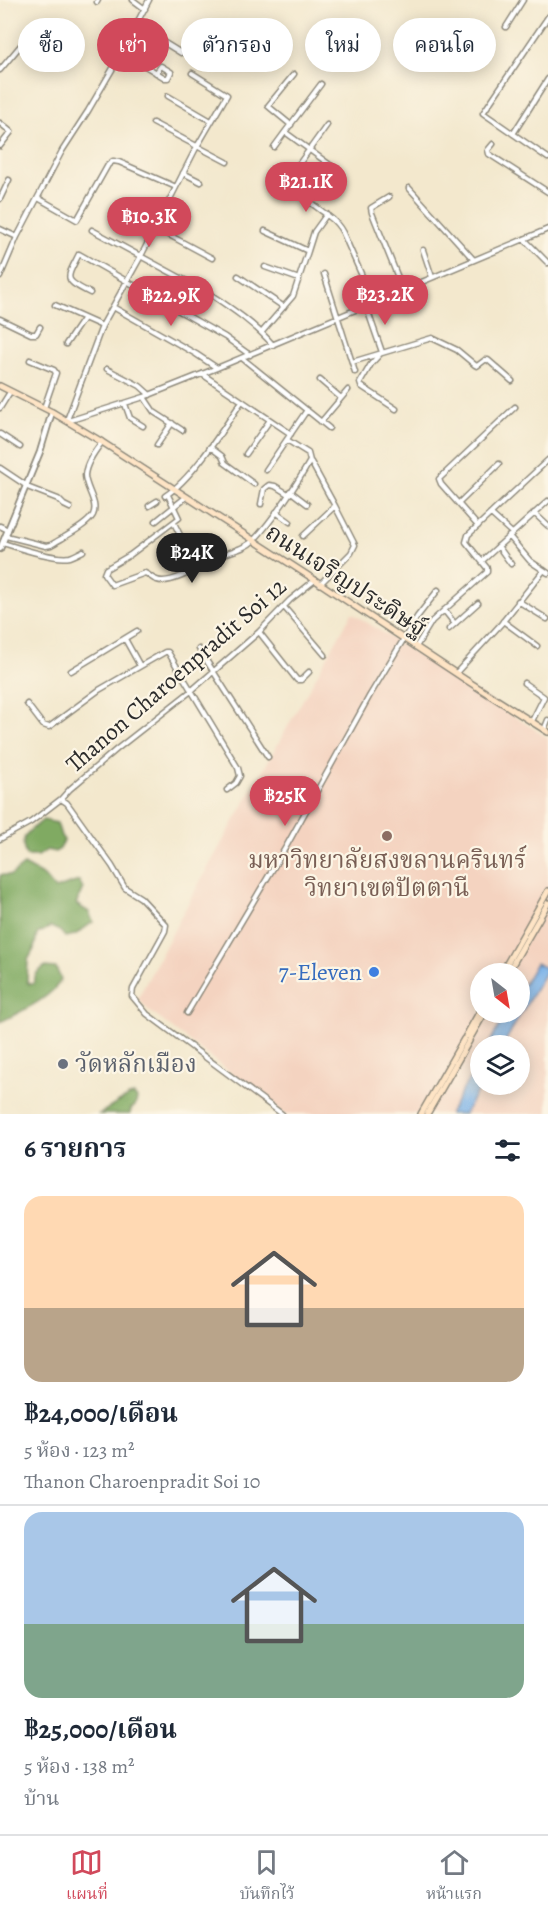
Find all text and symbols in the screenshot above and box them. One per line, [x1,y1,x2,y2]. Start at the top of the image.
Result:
chip: ซื้อ [18,18,85,72]
chip: เช่า [97,18,169,72]
chip: ตัวกรอง [181,18,293,72]
chip: ใหม่ [305,18,381,72]
chip: คอนโด [393,18,496,72]
pin: ฿21.1K [257,162,355,213]
text: ฿21.1K [279,168,333,195]
pin: ฿10.3K [100,197,198,248]
text: ฿10.3K [121,203,177,230]
pin: ฿23.2K [336,275,434,326]
pin: ฿22.9K [122,276,220,327]
text: ฿23.2K [356,281,414,308]
text: ฿22.9K [142,282,200,309]
street label: ถนนเจริญประดิษฐ์ [259,516,433,644]
pin: ฿24K [156,533,228,584]
text: ฿24K [170,539,214,566]
street label: Thanon Charoenpradit Soi 12 [59,570,293,780]
pin: ฿25K [249,776,321,827]
text: ฿25K [264,782,306,809]
marker: มหาวิทยาลัยสงขลานครินทร์ วิทยาเขตปัตตานี [380,829,394,843]
place label: มหาวิทยาลัยสงขลานครินทร์ วิทยาเขตปัตตานี [248,844,526,904]
place label: 7-Eleven [279,956,362,988]
north arrow [470,963,530,1023]
map controls [470,963,530,1095]
marker: 7-Eleven [367,965,381,979]
button: layers [470,1035,530,1095]
place label: วัดหลักเมือง [75,1048,197,1080]
marker: วัดหลักเมือง [56,1057,70,1071]
text: 6 รายการ [24,1131,126,1166]
icon: filters [491,1134,524,1167]
icon: home [220,1235,328,1343]
text: ฿24,000/เดือน [24,1396,178,1431]
text: 5 ห้อง · 123 m² [24,1437,134,1464]
text: Thanon Charoenpradit Soi 10 [24,1468,260,1495]
icon: home [220,1551,328,1659]
text: ฿25,000/เดือน [24,1712,177,1747]
text: 5 ห้อง · 138 m² [24,1753,135,1780]
text: บ้าน [24,1785,60,1812]
tab: แผนที่ [66,1846,108,1908]
tab: บันทึกไว้ [240,1846,294,1908]
tab: หน้าแรก [426,1846,482,1908]

